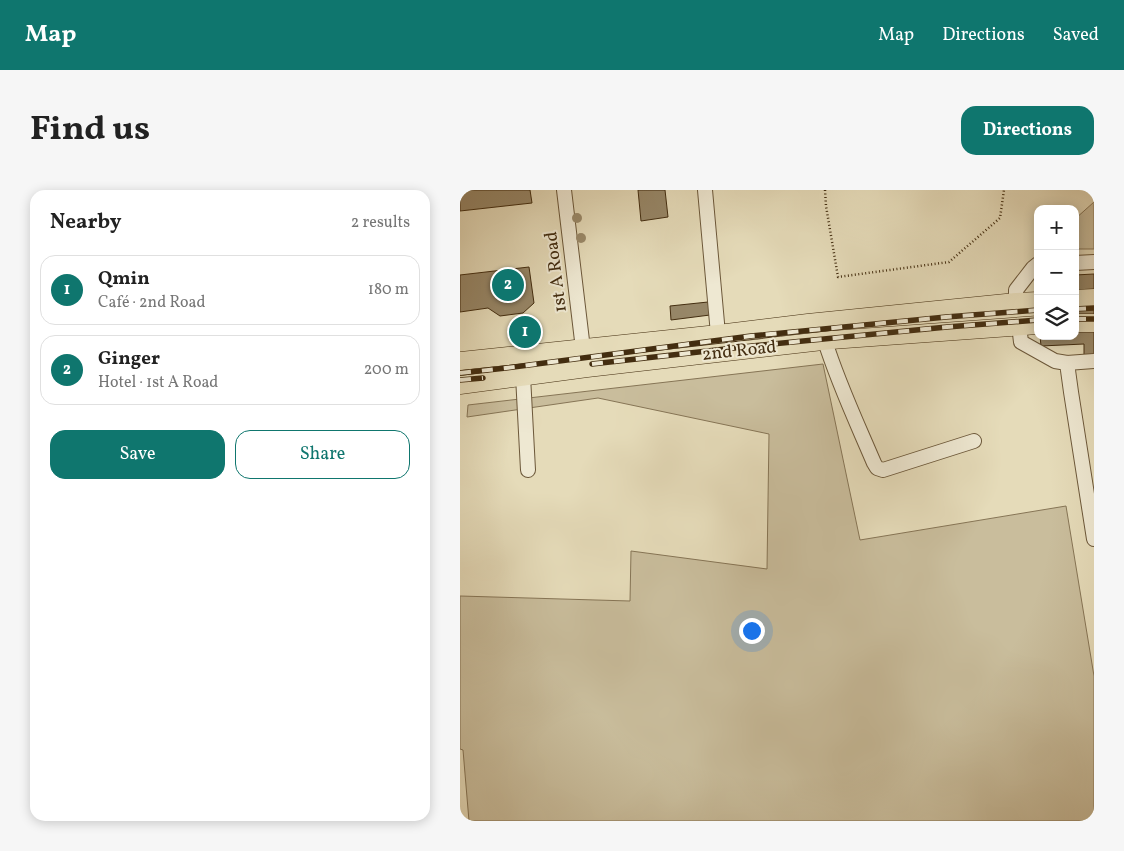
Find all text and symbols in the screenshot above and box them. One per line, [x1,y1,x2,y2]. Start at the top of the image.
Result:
text: Map [25,18,76,52]
text: Map [878,23,914,48]
text: Directions [942,23,1025,48]
text: Saved [1053,23,1099,48]
text: Find us [30,106,150,154]
button: Directions [961,106,1094,155]
map controls [1034,205,1079,340]
button: + [1034,205,1079,250]
text: Nearby [50,208,121,237]
text: 2 results [351,212,410,234]
street label: 1st A Road [539,230,574,314]
button: − [1034,250,1079,295]
text: Qmin [98,266,150,292]
pin: 2 [492,266,524,304]
text: 1 [64,279,70,301]
text: 180 m [368,279,409,301]
text: Café · 2nd Road [98,292,206,314]
button: layers [1034,295,1079,340]
pin: 1 [509,313,541,351]
street label: 2nd Road [701,335,778,368]
text: Ginger [98,346,160,372]
text: 2 [63,359,71,381]
text: 200 m [364,359,409,381]
text: Hotel · 1st A Road [98,372,218,394]
button: Save [50,430,225,479]
button: Share [235,430,410,479]
your location [739,618,765,644]

